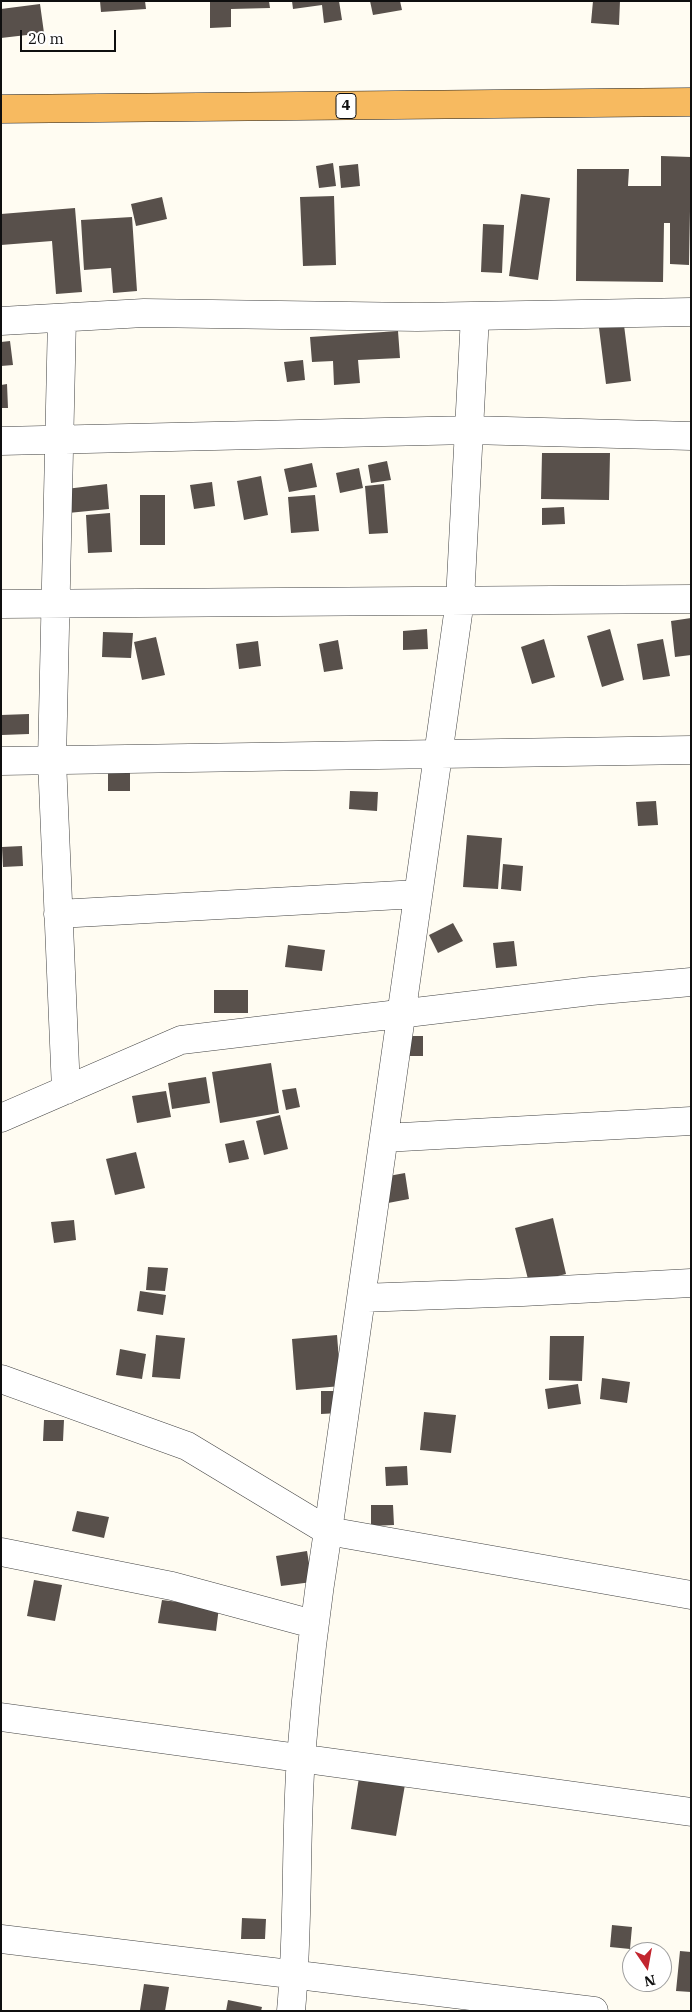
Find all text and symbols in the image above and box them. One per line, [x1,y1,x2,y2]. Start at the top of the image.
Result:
scale bar [22,20,119,52]
text: 20 m [28,29,64,48]
road number: 4 [336,94,356,118]
north arrow [622,1942,672,1992]
text: N [643,1971,657,1991]

